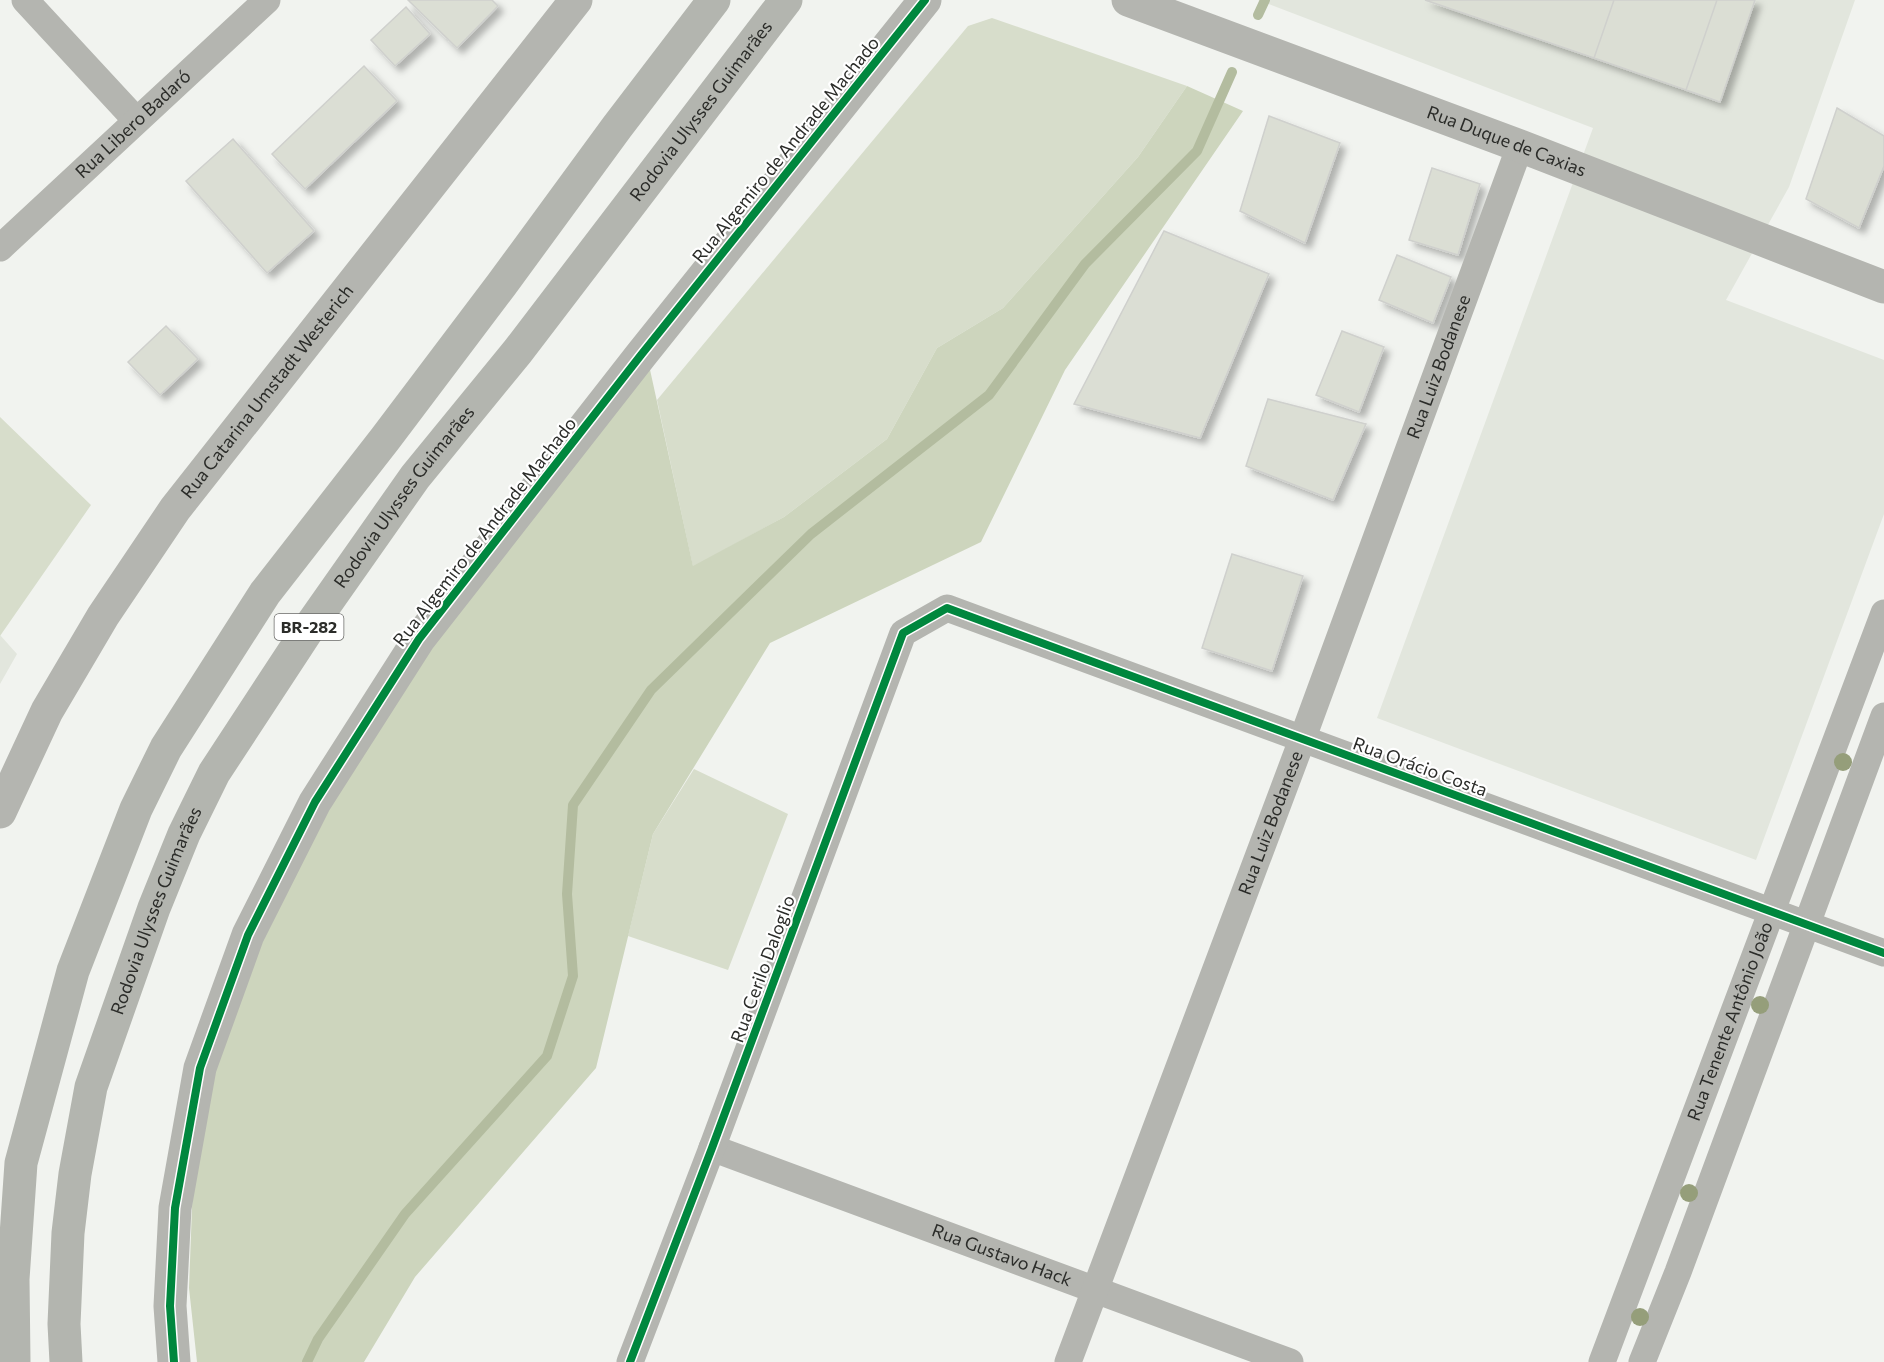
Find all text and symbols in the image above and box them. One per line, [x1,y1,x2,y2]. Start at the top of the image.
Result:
street label: Rodovia Ulysses Guimarães [624,16,776,205]
street label: Rua Algemiro de Andrade Machado [687,32,883,267]
street label: Rua Libero Badaró [70,64,195,182]
street label: Rua Duque de Caxias [1424,100,1590,181]
street label: Rua Catarina Umstadt Westerich [176,280,358,502]
street label: Rua Luiz Bodanese [1401,291,1475,442]
street label: Rodovia Ulysses Guimarães [329,401,479,592]
street label: Rua Algemiro de Andrade Machado [388,412,581,650]
road number: BR-282 [274,614,344,640]
street label: Rua Orácio Costa [1350,732,1491,801]
street label: Rua Luiz Bodanese [1233,747,1307,898]
street label: Rodovia Ulysses Guimarães [105,803,206,1017]
street label: Rua Cerilo Daloglio [725,892,799,1045]
street label: Rua Tenente Antônio João [1682,918,1777,1124]
street label: Rua Gustavo Hack [929,1218,1075,1290]

